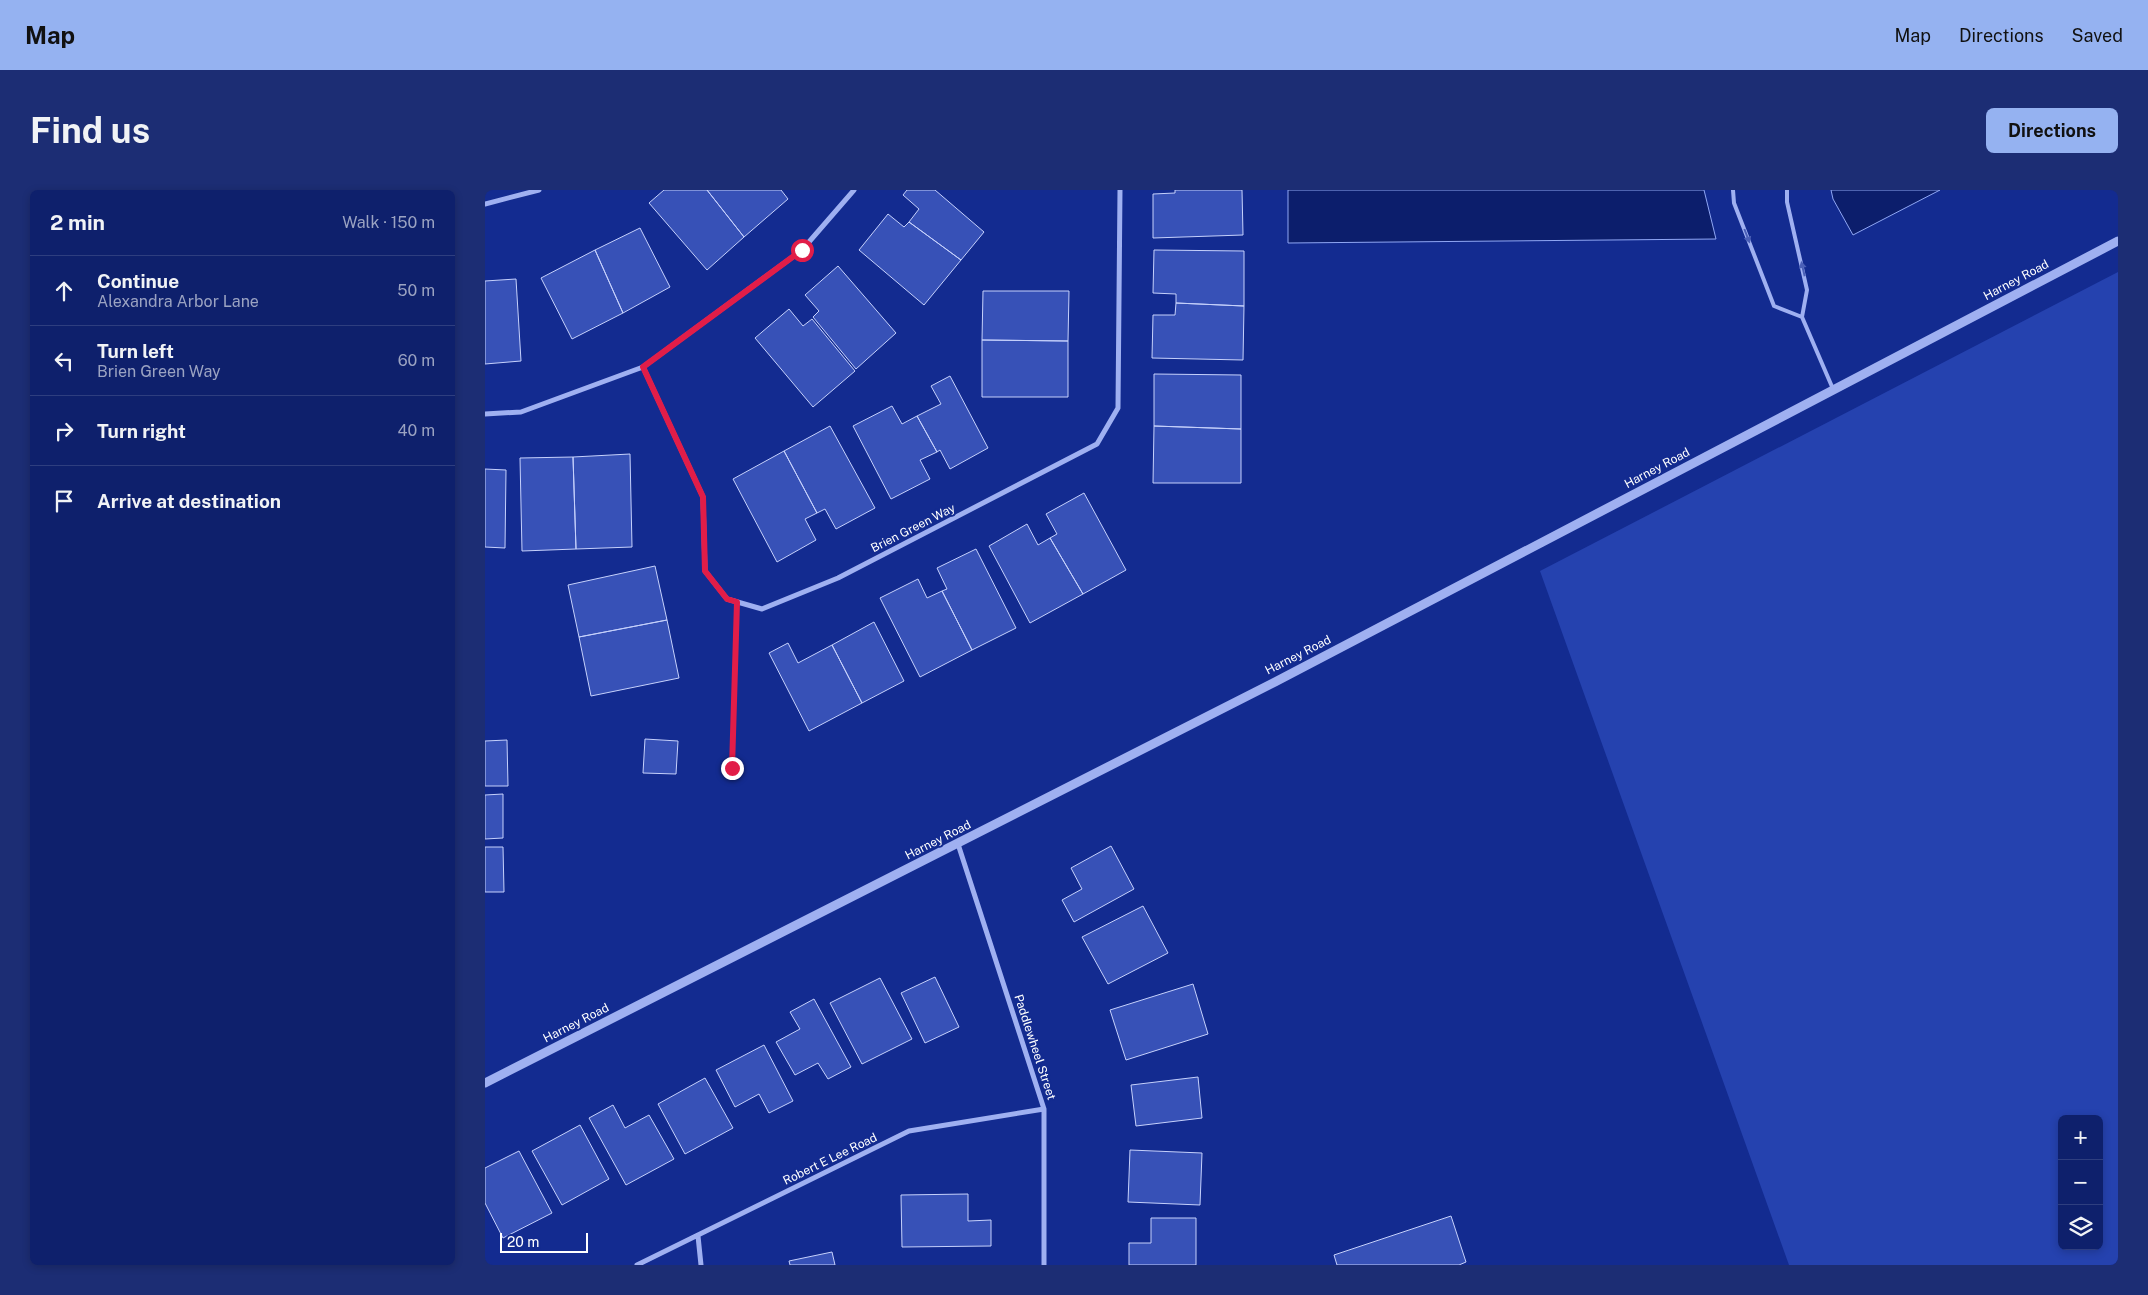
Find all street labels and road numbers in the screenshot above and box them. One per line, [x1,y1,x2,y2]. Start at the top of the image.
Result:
street label: Harney Road [1981,257,2051,303]
street label: Harney Road [1622,445,1692,491]
street label: Brien Green Way [869,500,958,555]
street label: Harney Road [1263,632,1333,678]
street label: Harney Road [903,817,973,863]
street label: Paddlewheel Street [1011,992,1059,1102]
street label: Harney Road [541,1000,611,1046]
street label: Robert E Lee Road [781,1130,879,1188]

